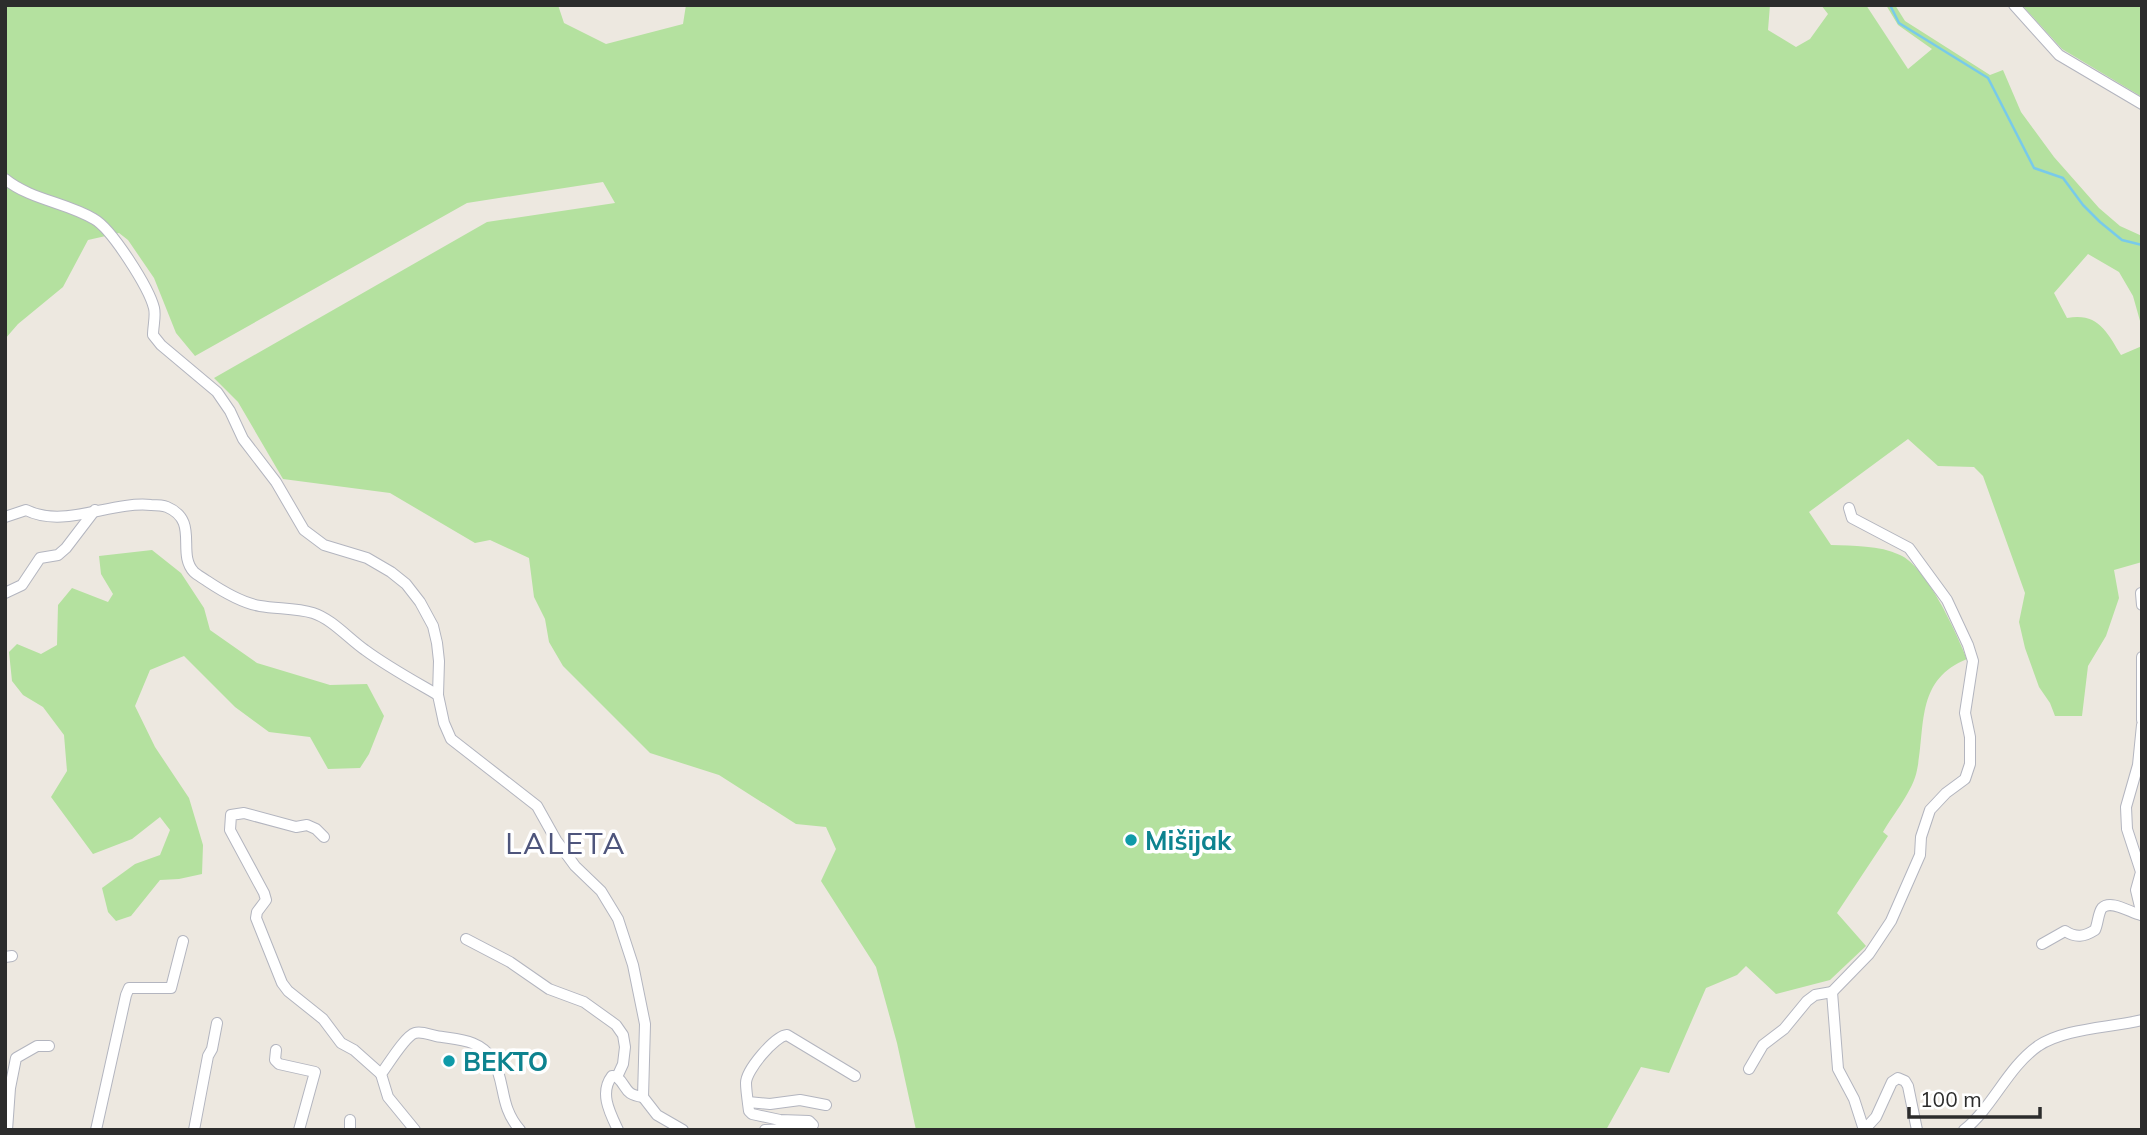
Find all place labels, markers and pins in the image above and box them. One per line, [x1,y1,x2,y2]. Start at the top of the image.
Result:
place label: Mišijak [1145,824,1232,857]
marker: Mišijak [1123,832,1139,848]
place label: BEKTO [463,1045,548,1078]
marker: BEKTO [441,1053,457,1069]

